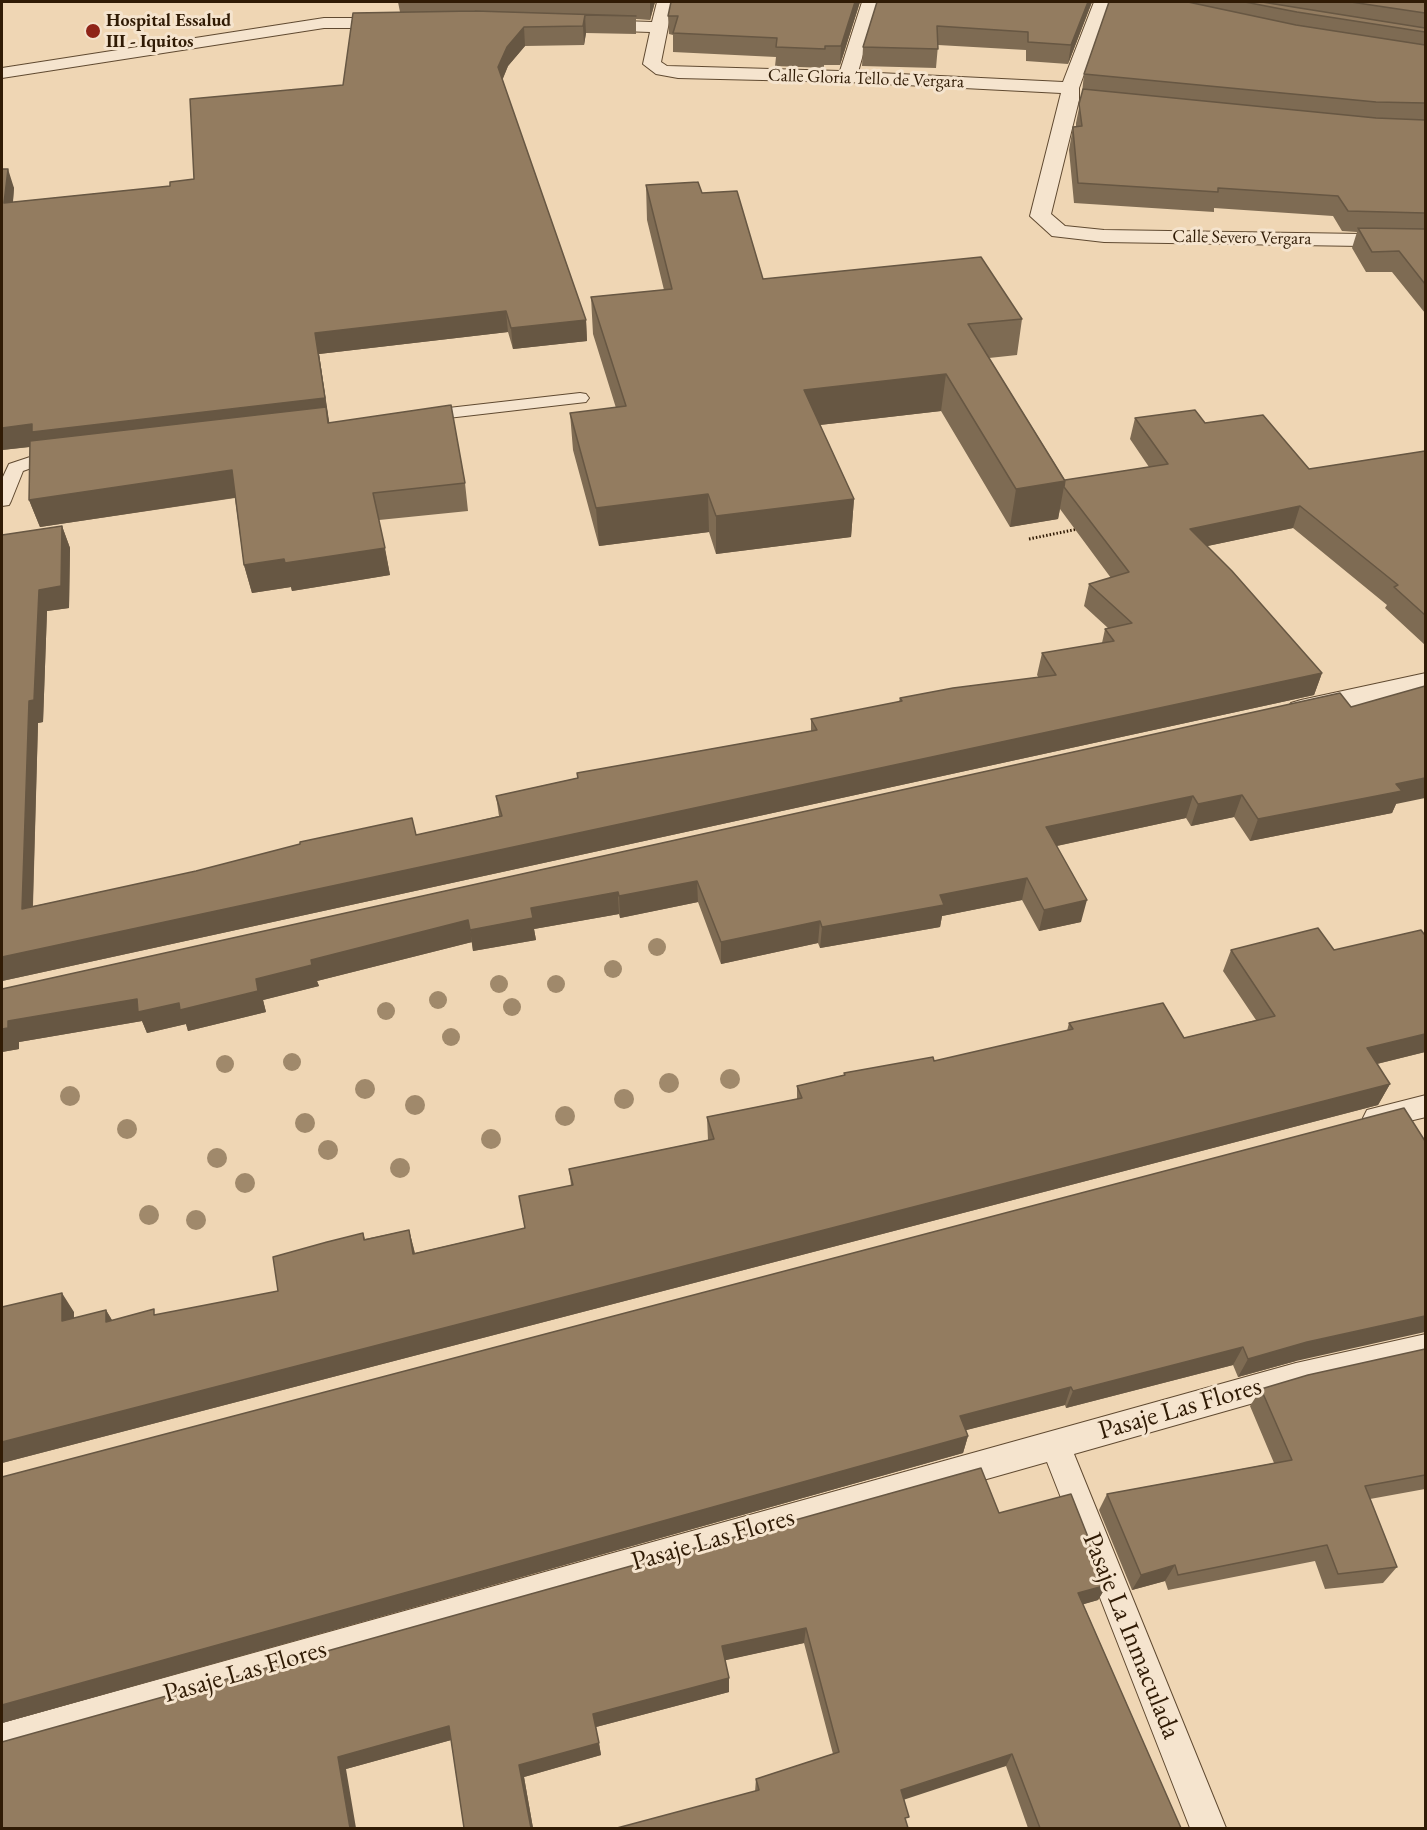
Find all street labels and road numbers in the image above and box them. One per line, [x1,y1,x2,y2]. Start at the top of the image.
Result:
street label: Calle Gloria Tello de Vergara [767,65,965,93]
street label: Calle Severo Vergara [1172,226,1312,250]
street label: Pasaje Las Flores [1095,1370,1265,1448]
street label: Pasaje Las Flores [628,1501,798,1579]
street label: Pasaje La Inmaculada [1075,1528,1187,1744]
street label: Pasaje Las Flores [160,1633,330,1711]

